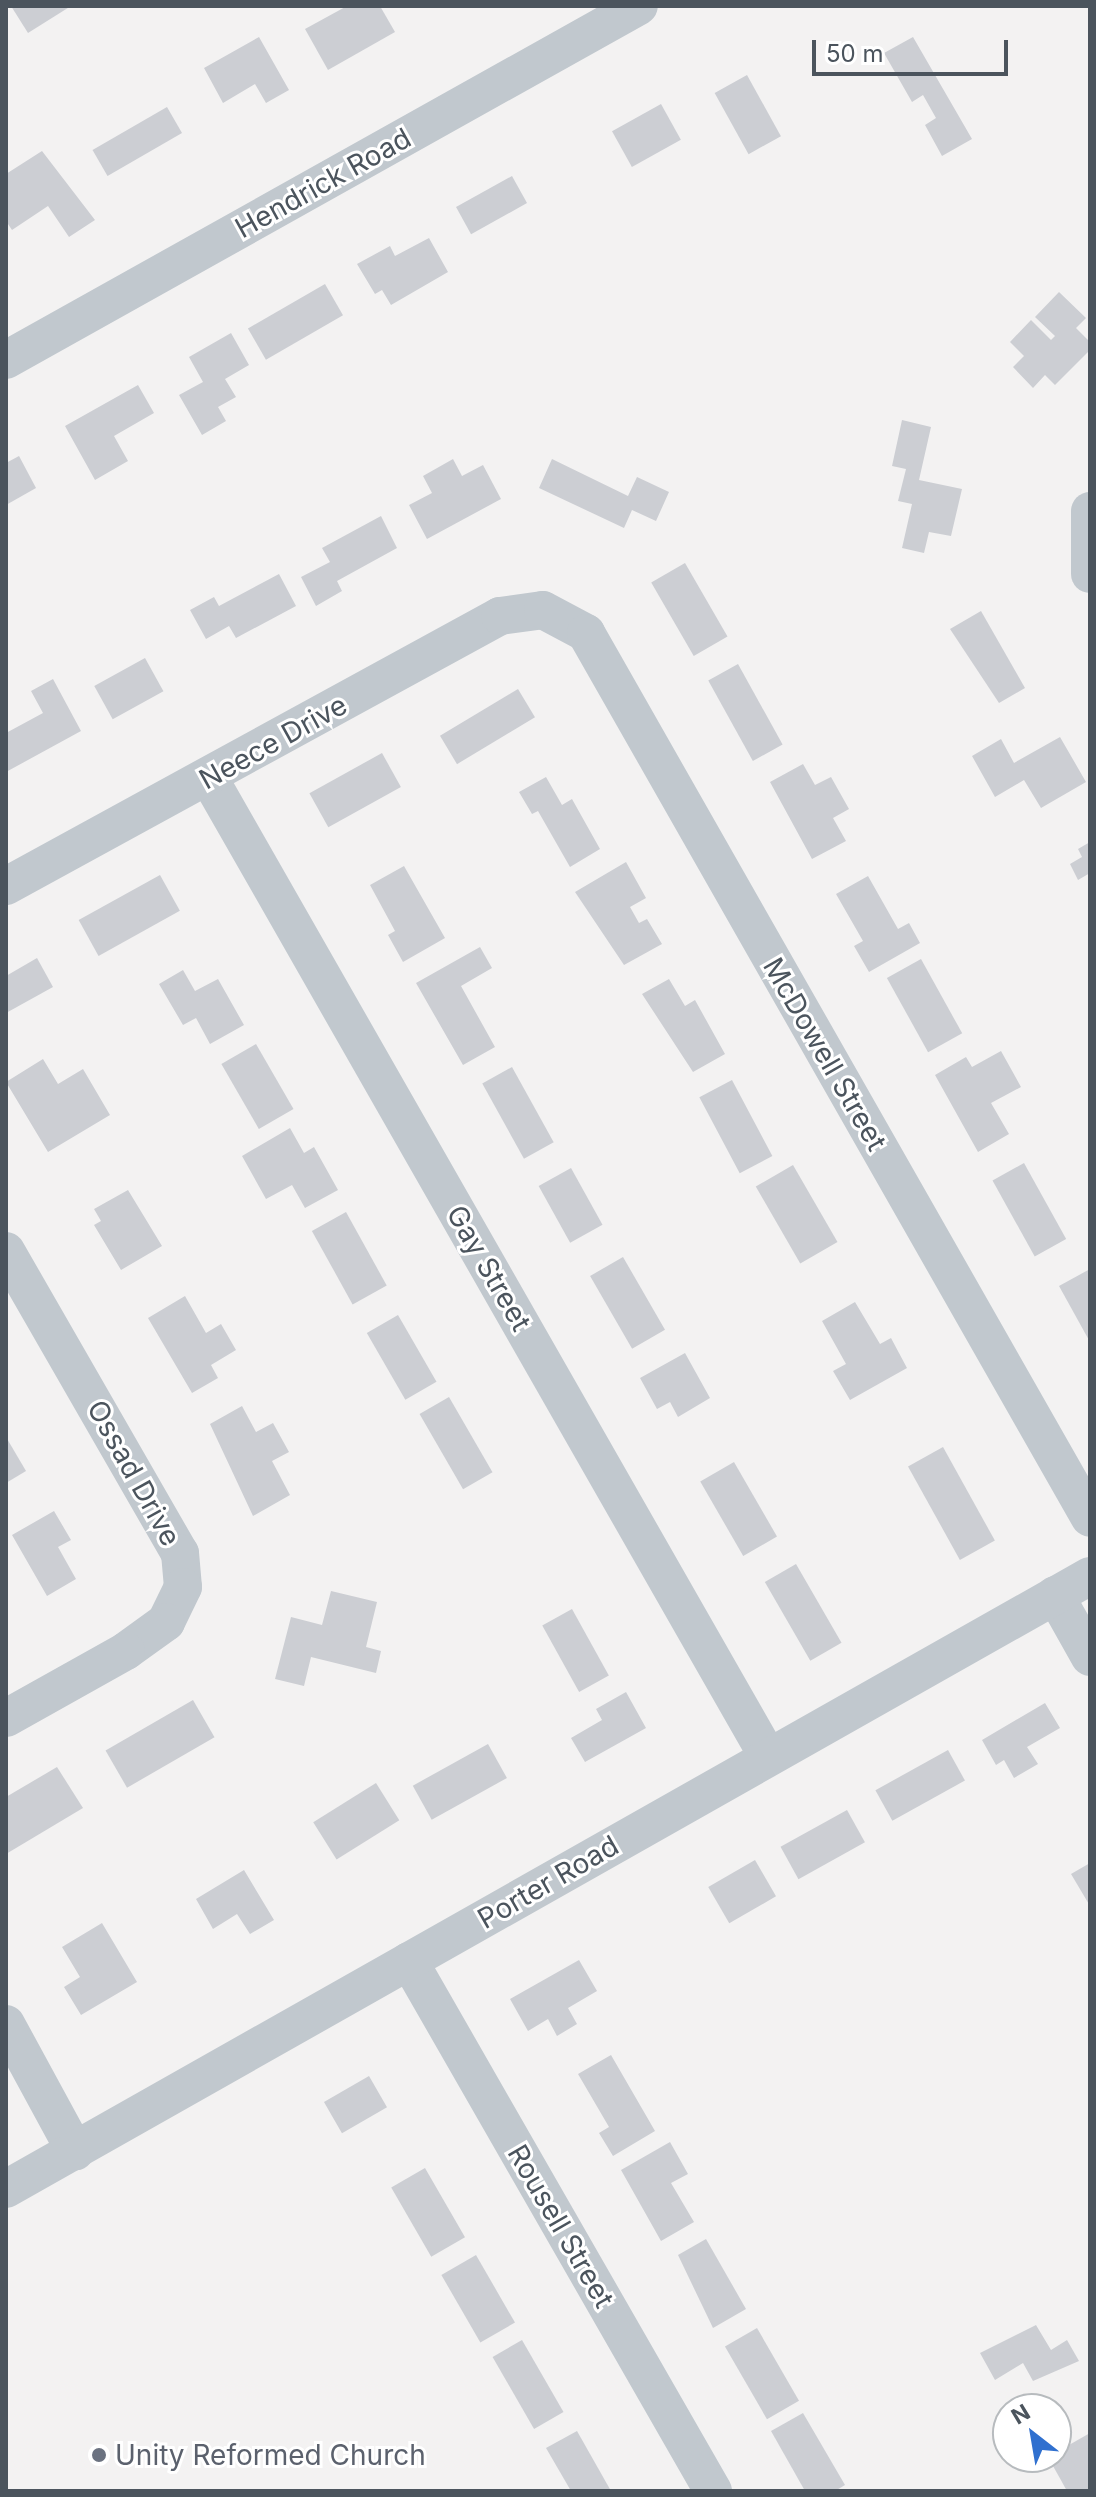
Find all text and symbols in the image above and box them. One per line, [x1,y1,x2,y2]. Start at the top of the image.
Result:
scale bar [816,24,1012,74]
text: 50 m [826,39,884,68]
street label: Hendrick Road [229,121,417,245]
street label: Neece Drive [193,688,353,796]
street label: McDowell Street [756,952,894,1156]
street label: Gay Street [440,1199,538,1337]
street label: Ossad Drive [80,1394,188,1552]
street label: Porter Road [472,1828,624,1936]
street label: Rousell Street [501,2139,621,2313]
north arrow [992,2393,1072,2473]
text: N [1007,2399,1035,2430]
place label: Unity Reformed Church [115,2438,426,2472]
marker: Unity Reformed Church [90,2446,108,2464]

